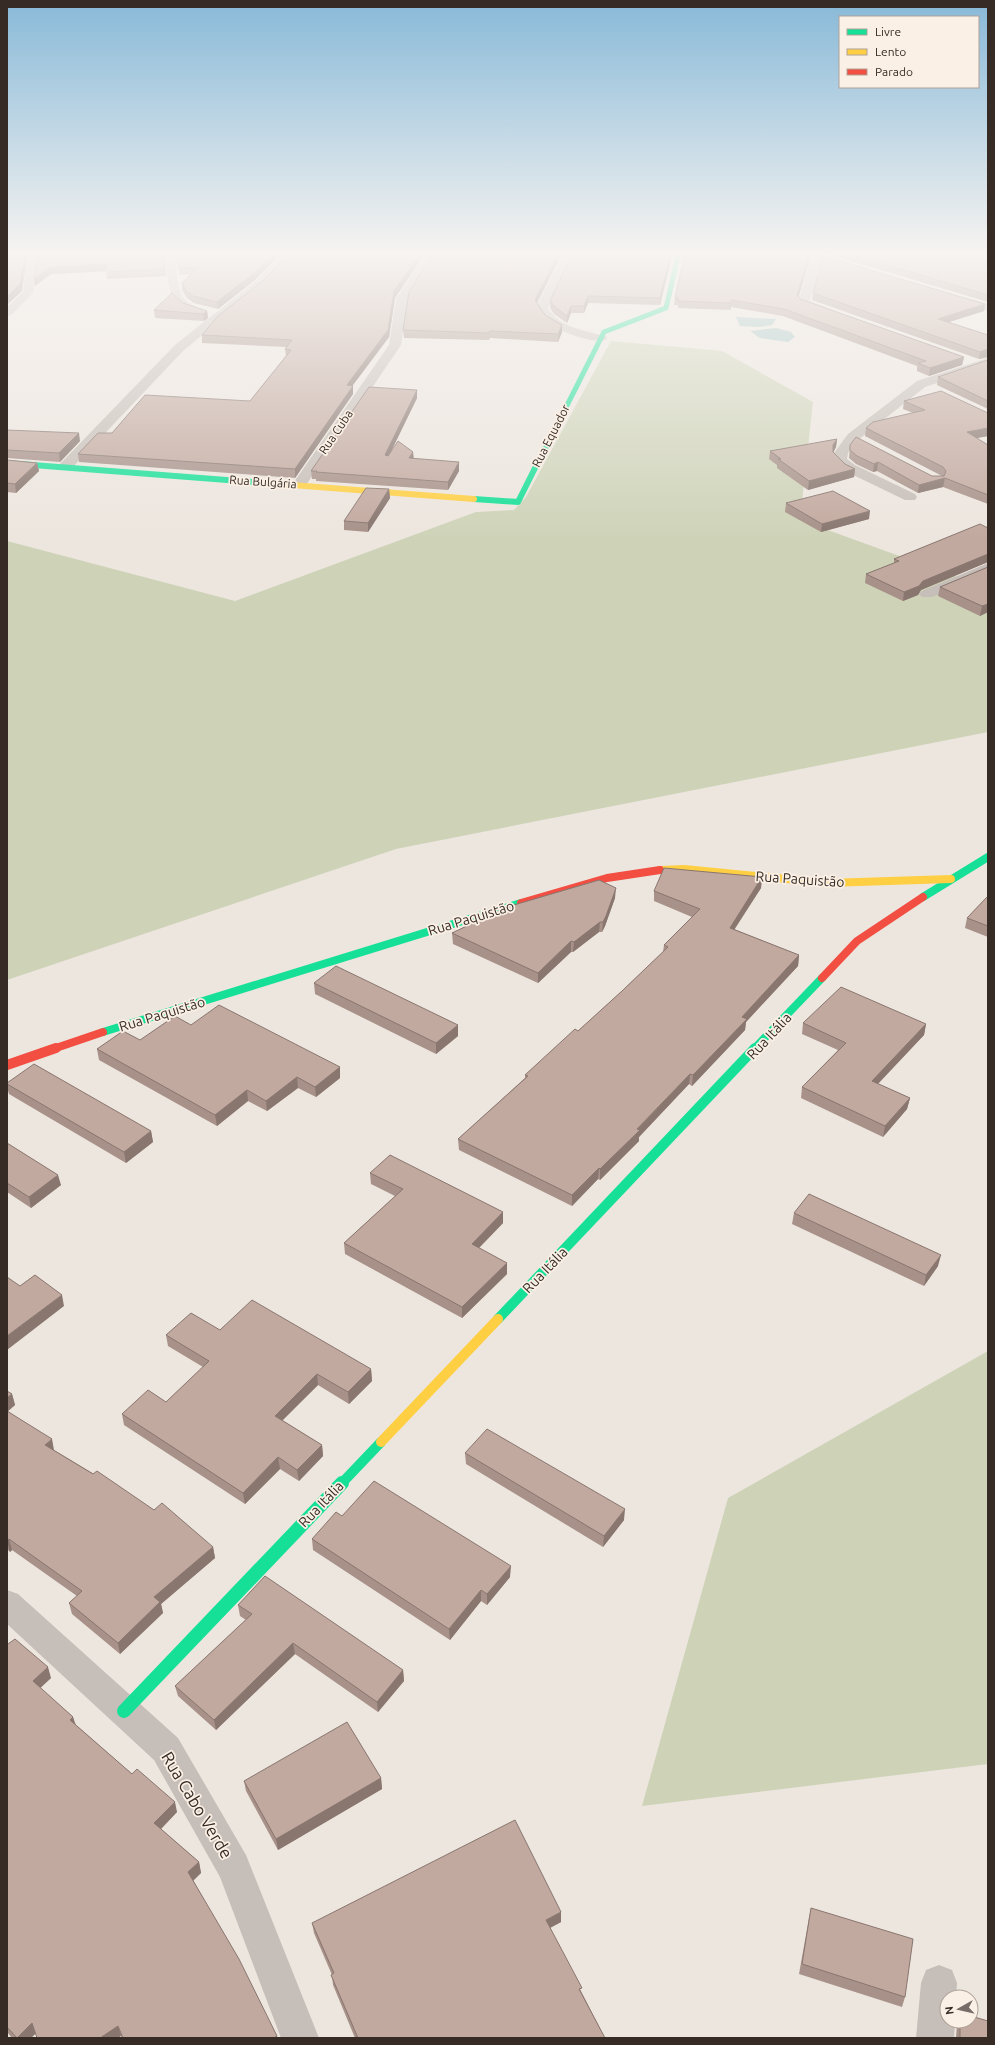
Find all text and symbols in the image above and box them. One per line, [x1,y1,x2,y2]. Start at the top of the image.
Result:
legend [839,16,979,88]
text: Livre [875,25,901,38]
text: Lento [875,45,906,58]
text: Parado [875,65,913,78]
street label: Rua Equador [529,402,572,469]
street label: Rua Cuba [316,407,355,456]
street label: Rua Bulgária [229,473,297,490]
street label: Rua Paquistão [755,868,845,890]
street label: Rua Paquistão [426,897,516,939]
street label: Rua Paquistão [117,993,207,1035]
street label: Rua Itália [743,1009,795,1063]
street label: Rua Itália [519,1244,571,1296]
street label: Rua Itália [295,1478,347,1530]
street label: Rua Cabo Verde [158,1748,237,1862]
north arrow [939,1989,979,2029]
text: N [943,2005,956,2015]

